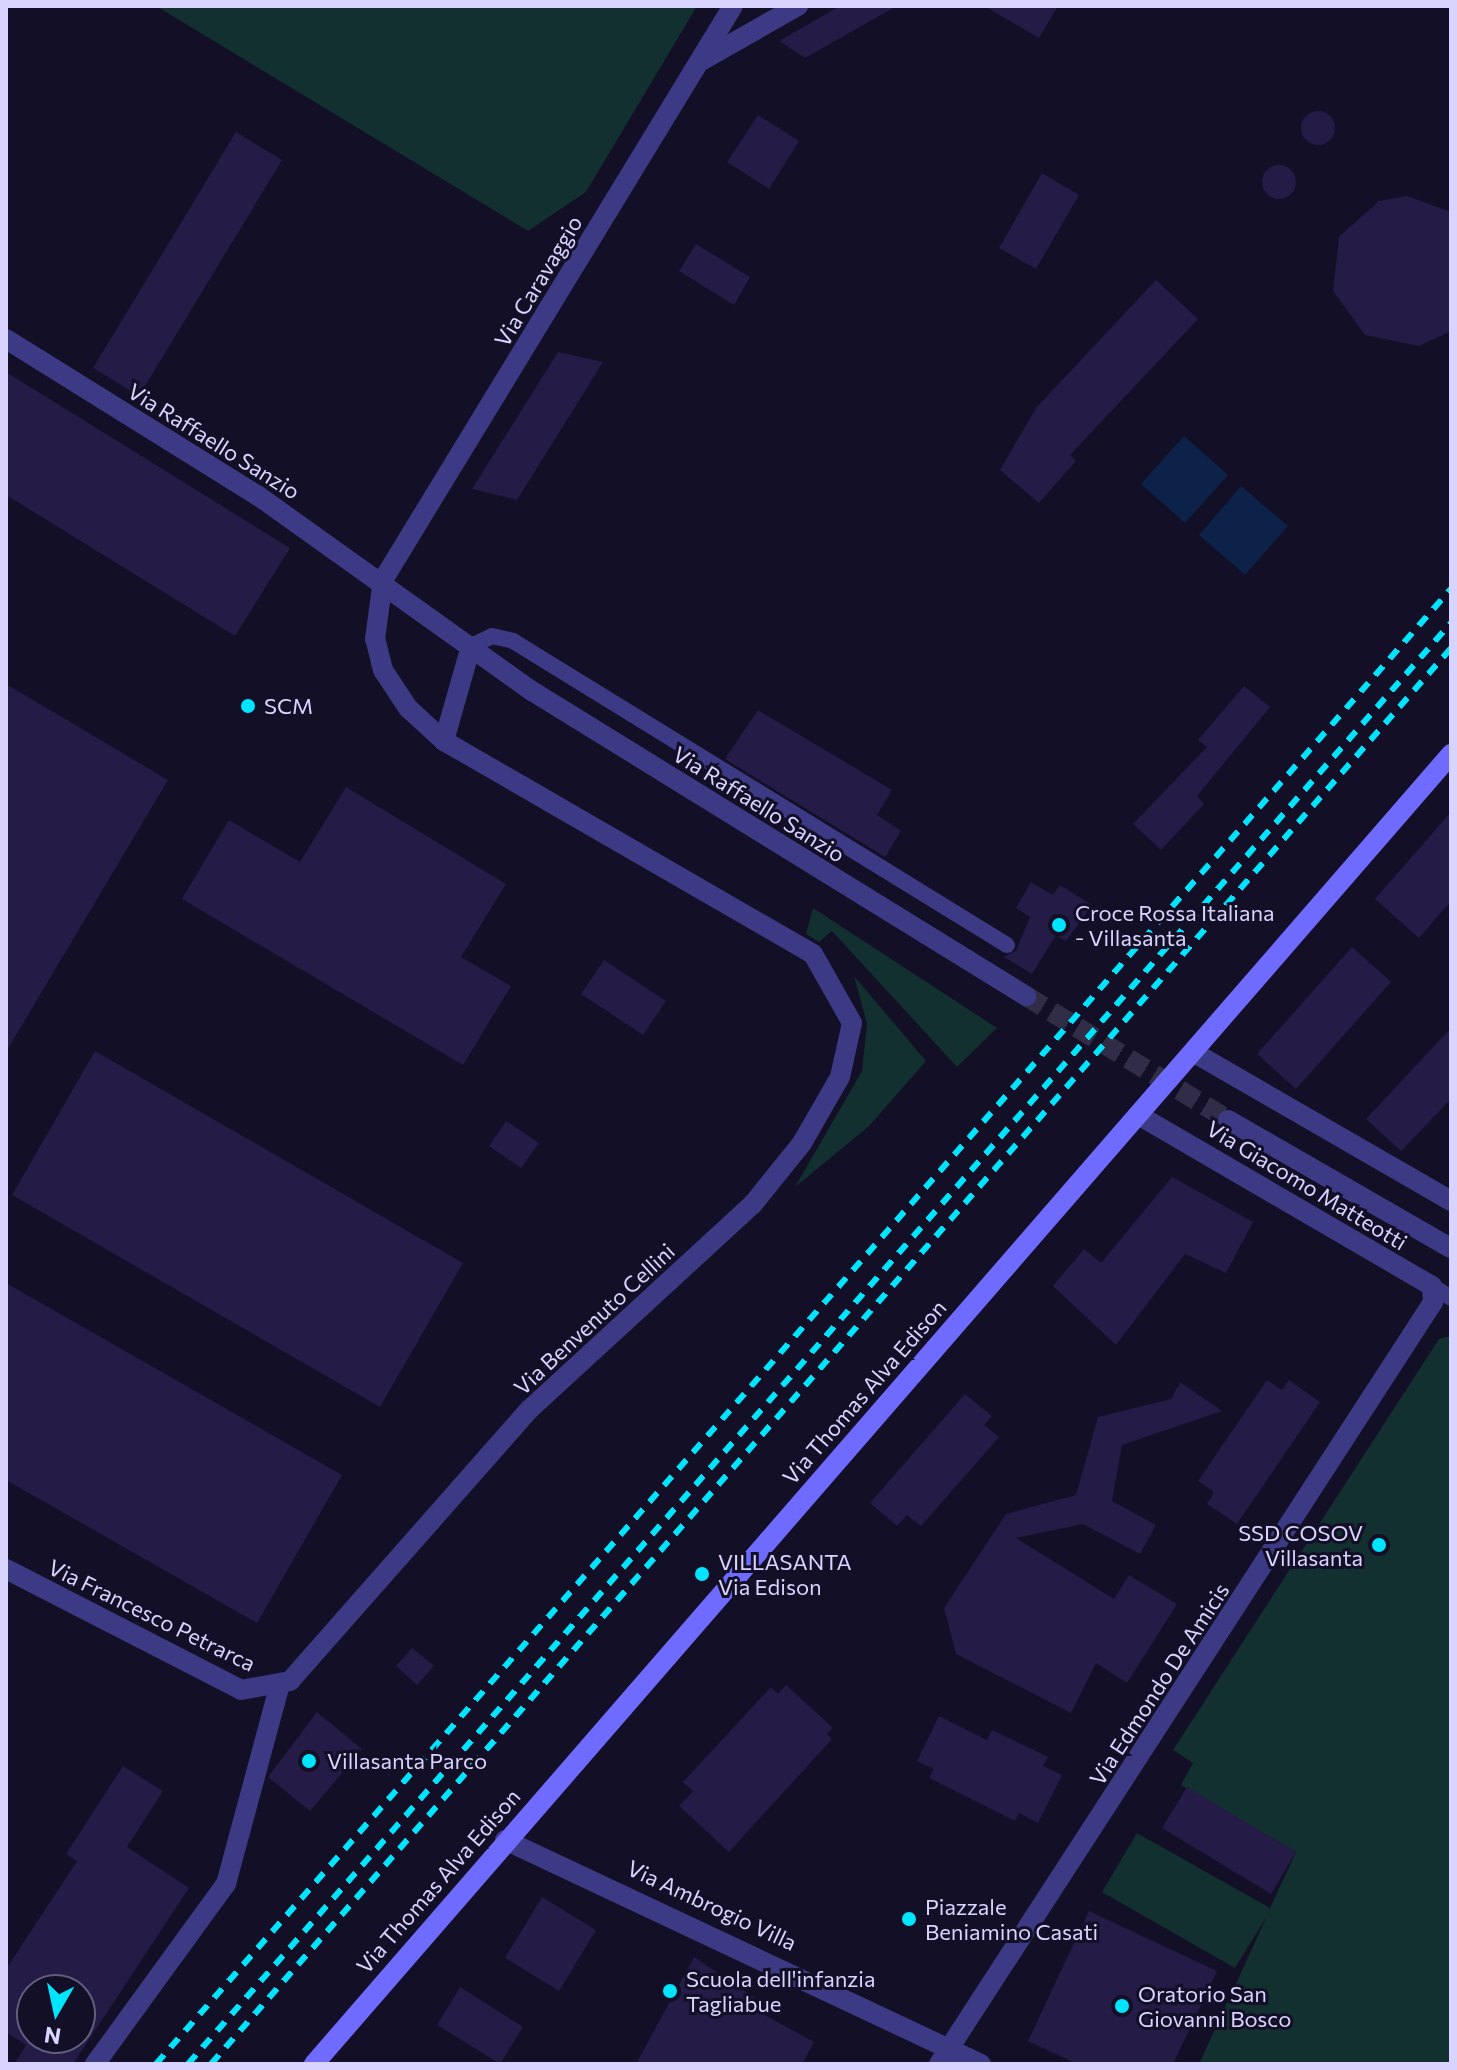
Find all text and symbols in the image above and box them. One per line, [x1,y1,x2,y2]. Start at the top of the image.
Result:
street label: Via Caravaggio [489,211,587,351]
street label: Via Raffaello Sanzio [123,377,305,505]
place label: SCM [264,693,313,719]
marker: SCM [239,697,257,715]
street label: Via Raffaello Sanzio [668,740,850,868]
place label: Croce Rossa Italiana - Villasanta [1075,899,1275,950]
marker: Croce Rossa Italiana - Villasanta [1050,916,1068,934]
street label: Via Giacomo Matteotti [1202,1115,1412,1255]
street label: Via Benvenuto Cellini [508,1238,680,1400]
street label: Via Thomas Alva Edison [777,1294,951,1490]
place label: SSD COSOV Villasanta [1238,1519,1363,1570]
marker: SSD COSOV Villasanta [1370,1536,1388,1554]
place label: VILLASANTA Via Edison [718,1548,852,1600]
street label: Via Francesco Petrarca [44,1553,260,1677]
marker: VILLASANTA Via Edison [693,1565,711,1583]
street label: Via Edmondo De Amicis [1084,1578,1234,1790]
place label: Villasanta Parco [327,1748,487,1774]
marker: Villasanta Parco [298,1750,320,1772]
street label: Via Thomas Alva Edison [351,1783,525,1979]
street label: Via Ambrogio Villa [623,1854,801,1956]
place label: Piazzale Beniamino Casati [925,1893,1098,1944]
marker: Piazzale Beniamino Casati [900,1910,918,1928]
place label: Scuola dell'infanzia Tagliabue [686,1965,875,2016]
north arrow [16,1974,96,2054]
place label: Oratorio San Giovanni Bosco [1138,1980,1291,2032]
marker: Scuola dell'infanzia Tagliabue [661,1982,679,2000]
marker: Oratorio San Giovanni Bosco [1113,1997,1131,2015]
text: N [42,2022,63,2051]

